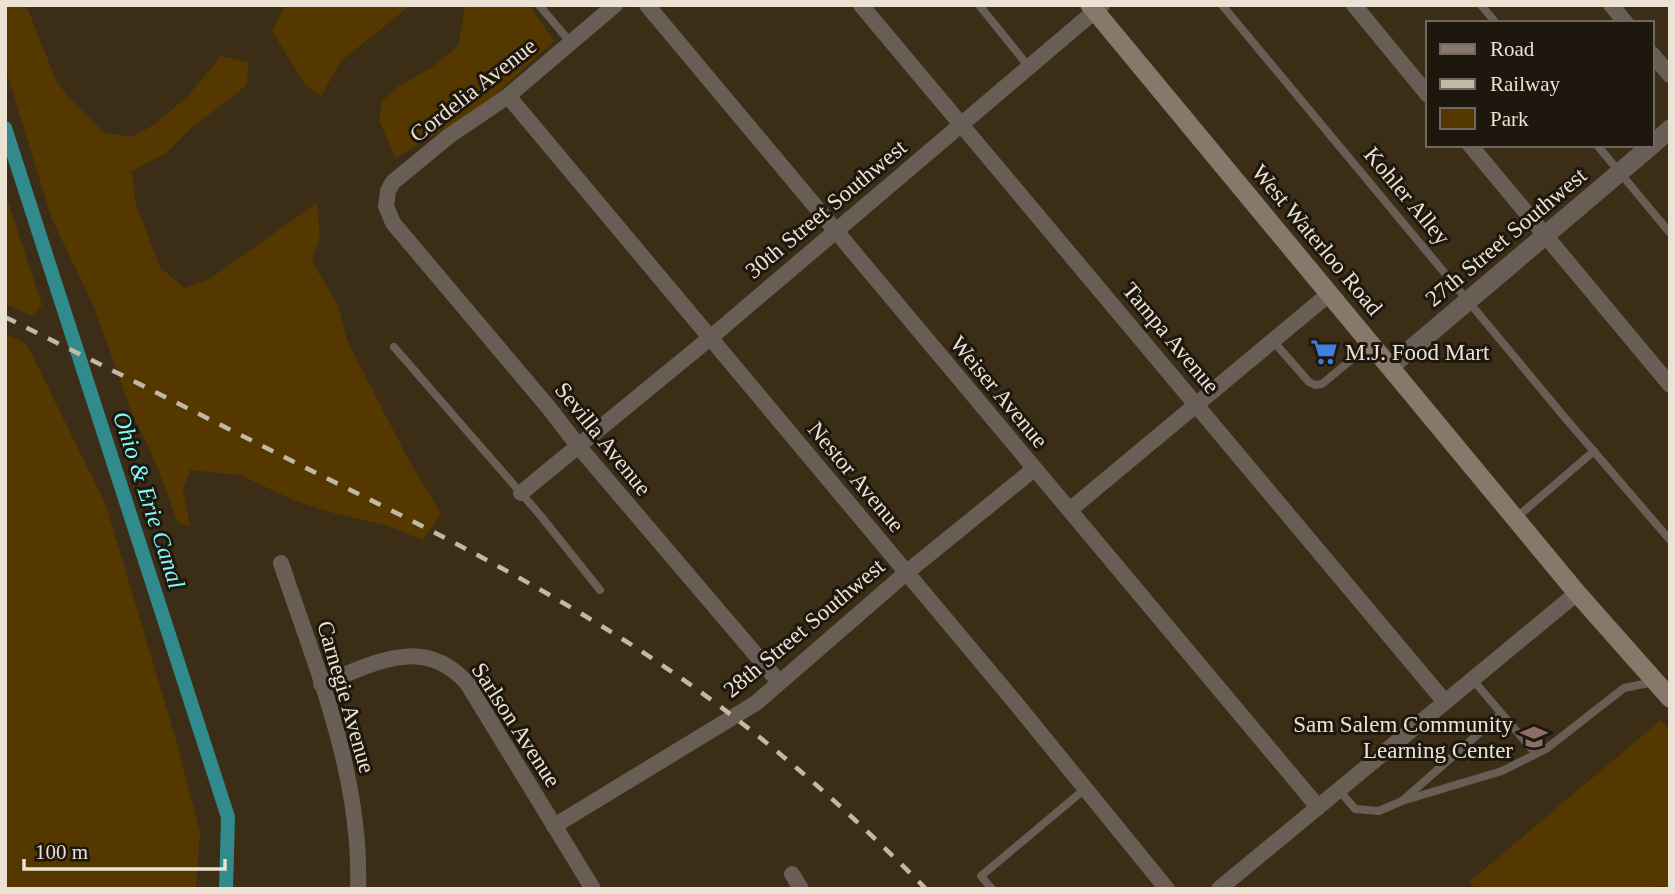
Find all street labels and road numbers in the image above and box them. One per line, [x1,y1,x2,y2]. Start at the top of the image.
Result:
street label: Cordelia Avenue [405,33,541,147]
street label: 30th Street Southwest [741,134,912,283]
street label: Kohler Alley [1359,142,1455,250]
street label: West Waterloo Road [1247,160,1388,321]
street label: 27th Street Southwest [1421,162,1592,311]
street label: Tampa Avenue [1118,278,1224,398]
street label: Weiser Avenue [945,331,1053,453]
street label: Sevilla Avenue [550,377,656,501]
street label: Nestor Avenue [803,417,909,537]
street label: 28th Street Southwest [719,553,890,702]
street label: Carnegie Avenue [312,618,380,776]
street label: Sarlson Avenue [466,658,566,792]

